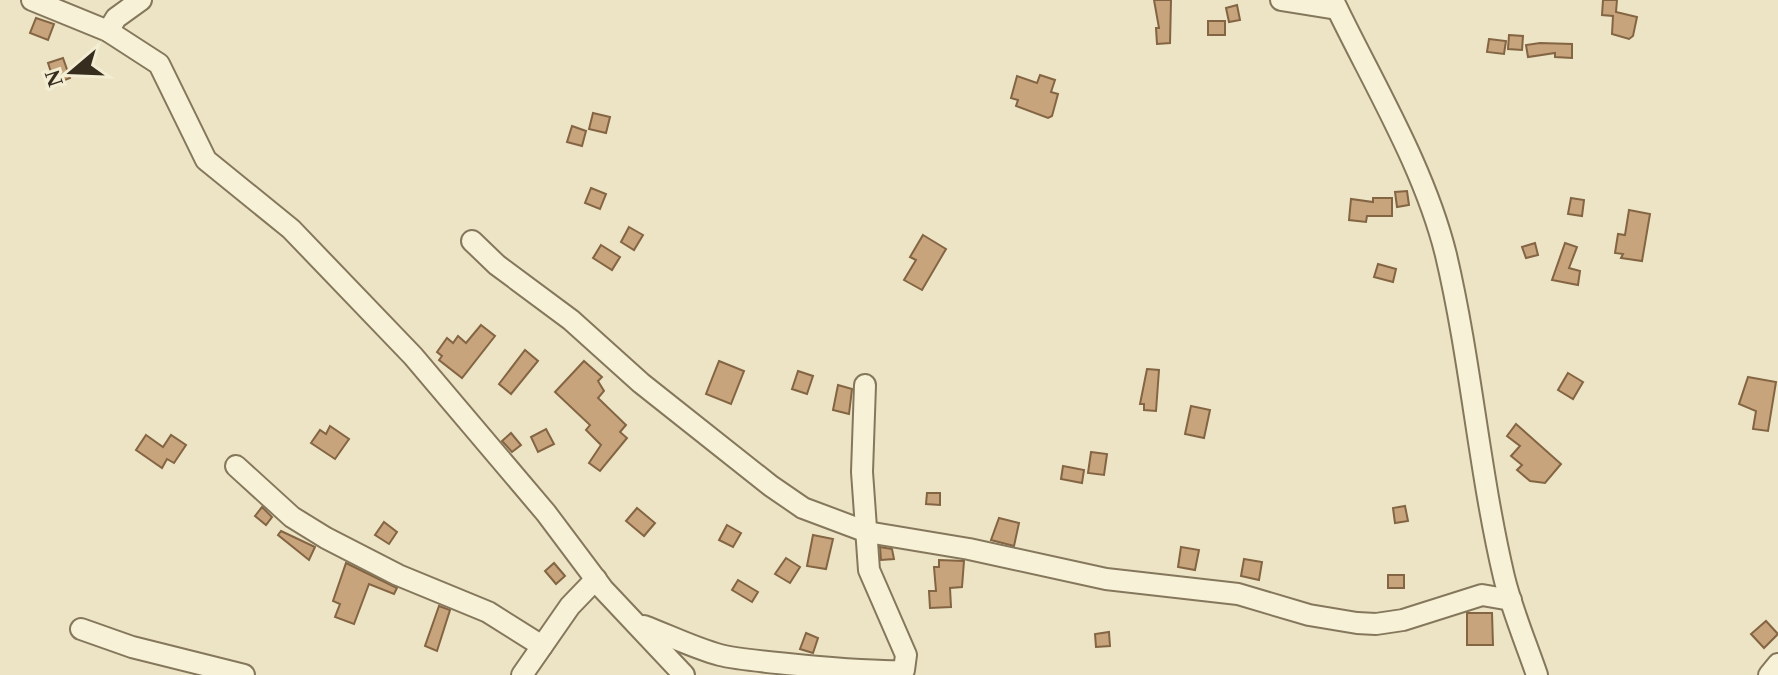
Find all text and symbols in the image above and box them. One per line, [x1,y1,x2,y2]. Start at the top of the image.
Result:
north arrow [32,32,112,112]
text: N [39,67,68,90]

